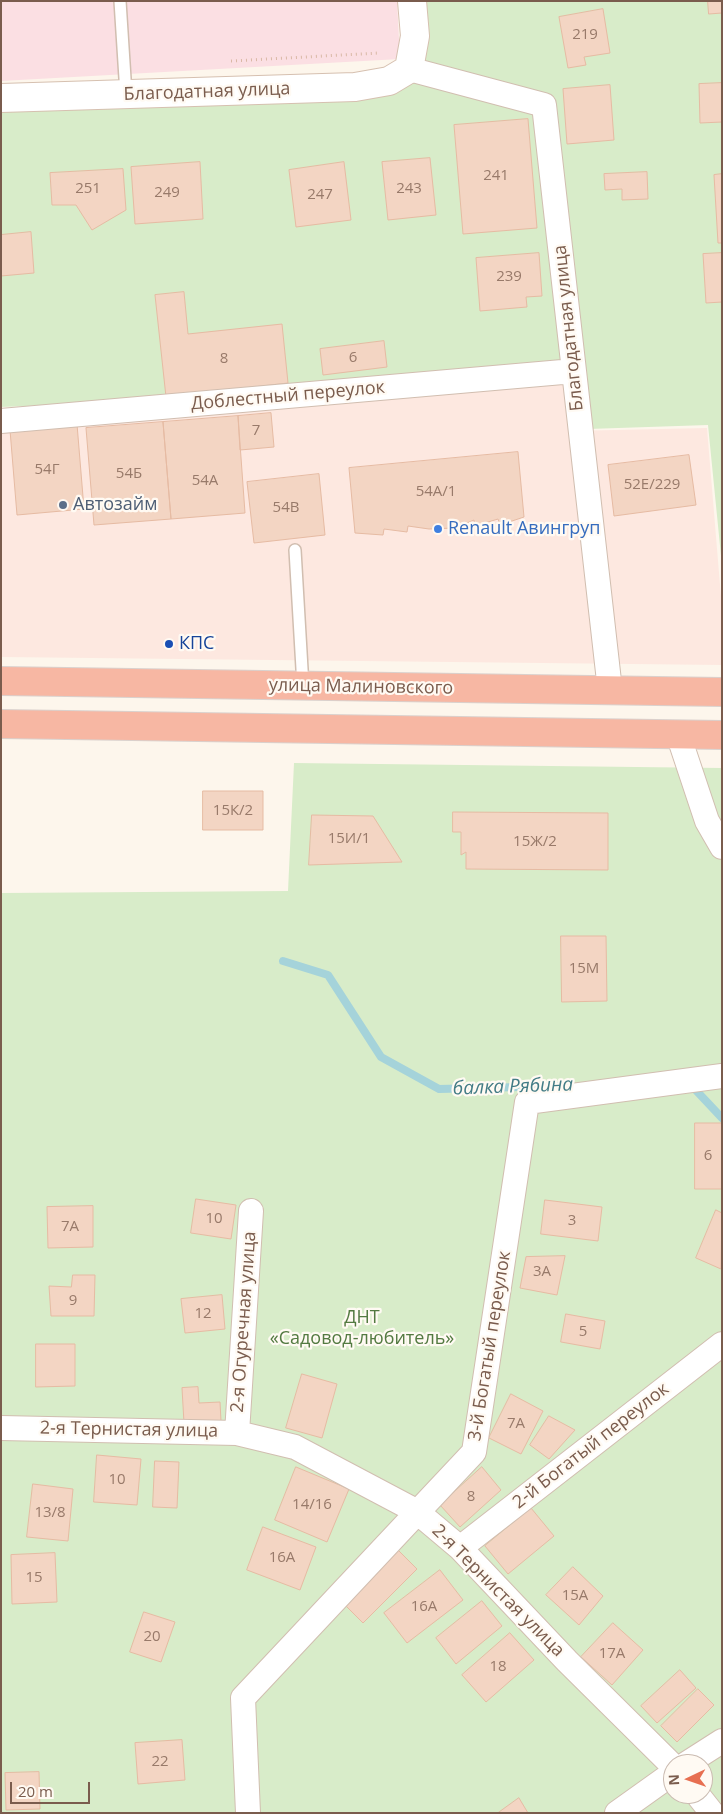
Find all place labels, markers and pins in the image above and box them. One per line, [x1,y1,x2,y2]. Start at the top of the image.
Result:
place label: Автозайм [73,494,157,516]
marker: Автозайм [57,499,69,511]
place label: Renault Авингруп [448,518,600,540]
marker: Renault Авингруп [432,523,444,535]
place label: КПС [179,633,214,655]
marker: КПС [163,638,175,650]

